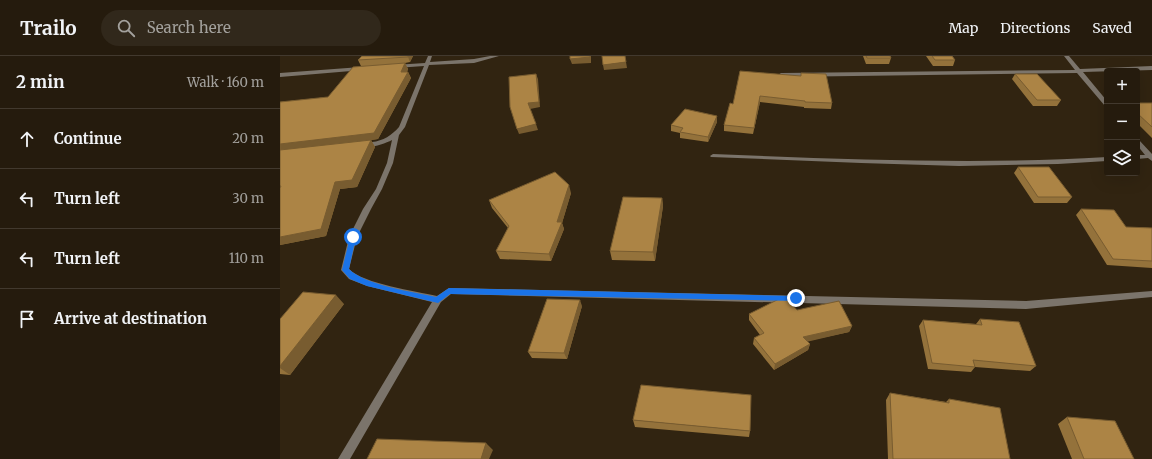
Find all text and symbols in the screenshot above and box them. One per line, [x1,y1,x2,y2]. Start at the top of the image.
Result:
search box [101,10,381,46]
text: Trailo [20,16,77,40]
icon: search [115,17,137,39]
text: Search here [147,18,231,37]
text: Map [948,19,978,37]
text: Directions [1000,19,1070,37]
text: Saved [1092,19,1132,37]
map controls [1104,68,1140,176]
button: + [1104,68,1140,104]
text: 2 min [16,71,64,93]
text: Walk · 160 m [187,74,264,91]
button: − [1104,104,1140,140]
icon: ahead [16,128,38,150]
text: Continue [54,129,122,148]
text: 20 m [232,130,264,147]
button: layers [1104,140,1140,176]
icon: left [16,188,38,210]
text: Turn left [54,189,120,208]
text: 30 m [232,190,264,207]
route start [344,228,362,246]
icon: left [16,248,38,270]
text: Turn left [54,249,120,268]
text: 110 m [229,250,264,267]
route end [787,289,805,307]
icon: arrive [16,308,38,330]
text: Arrive at destination [54,309,207,328]

